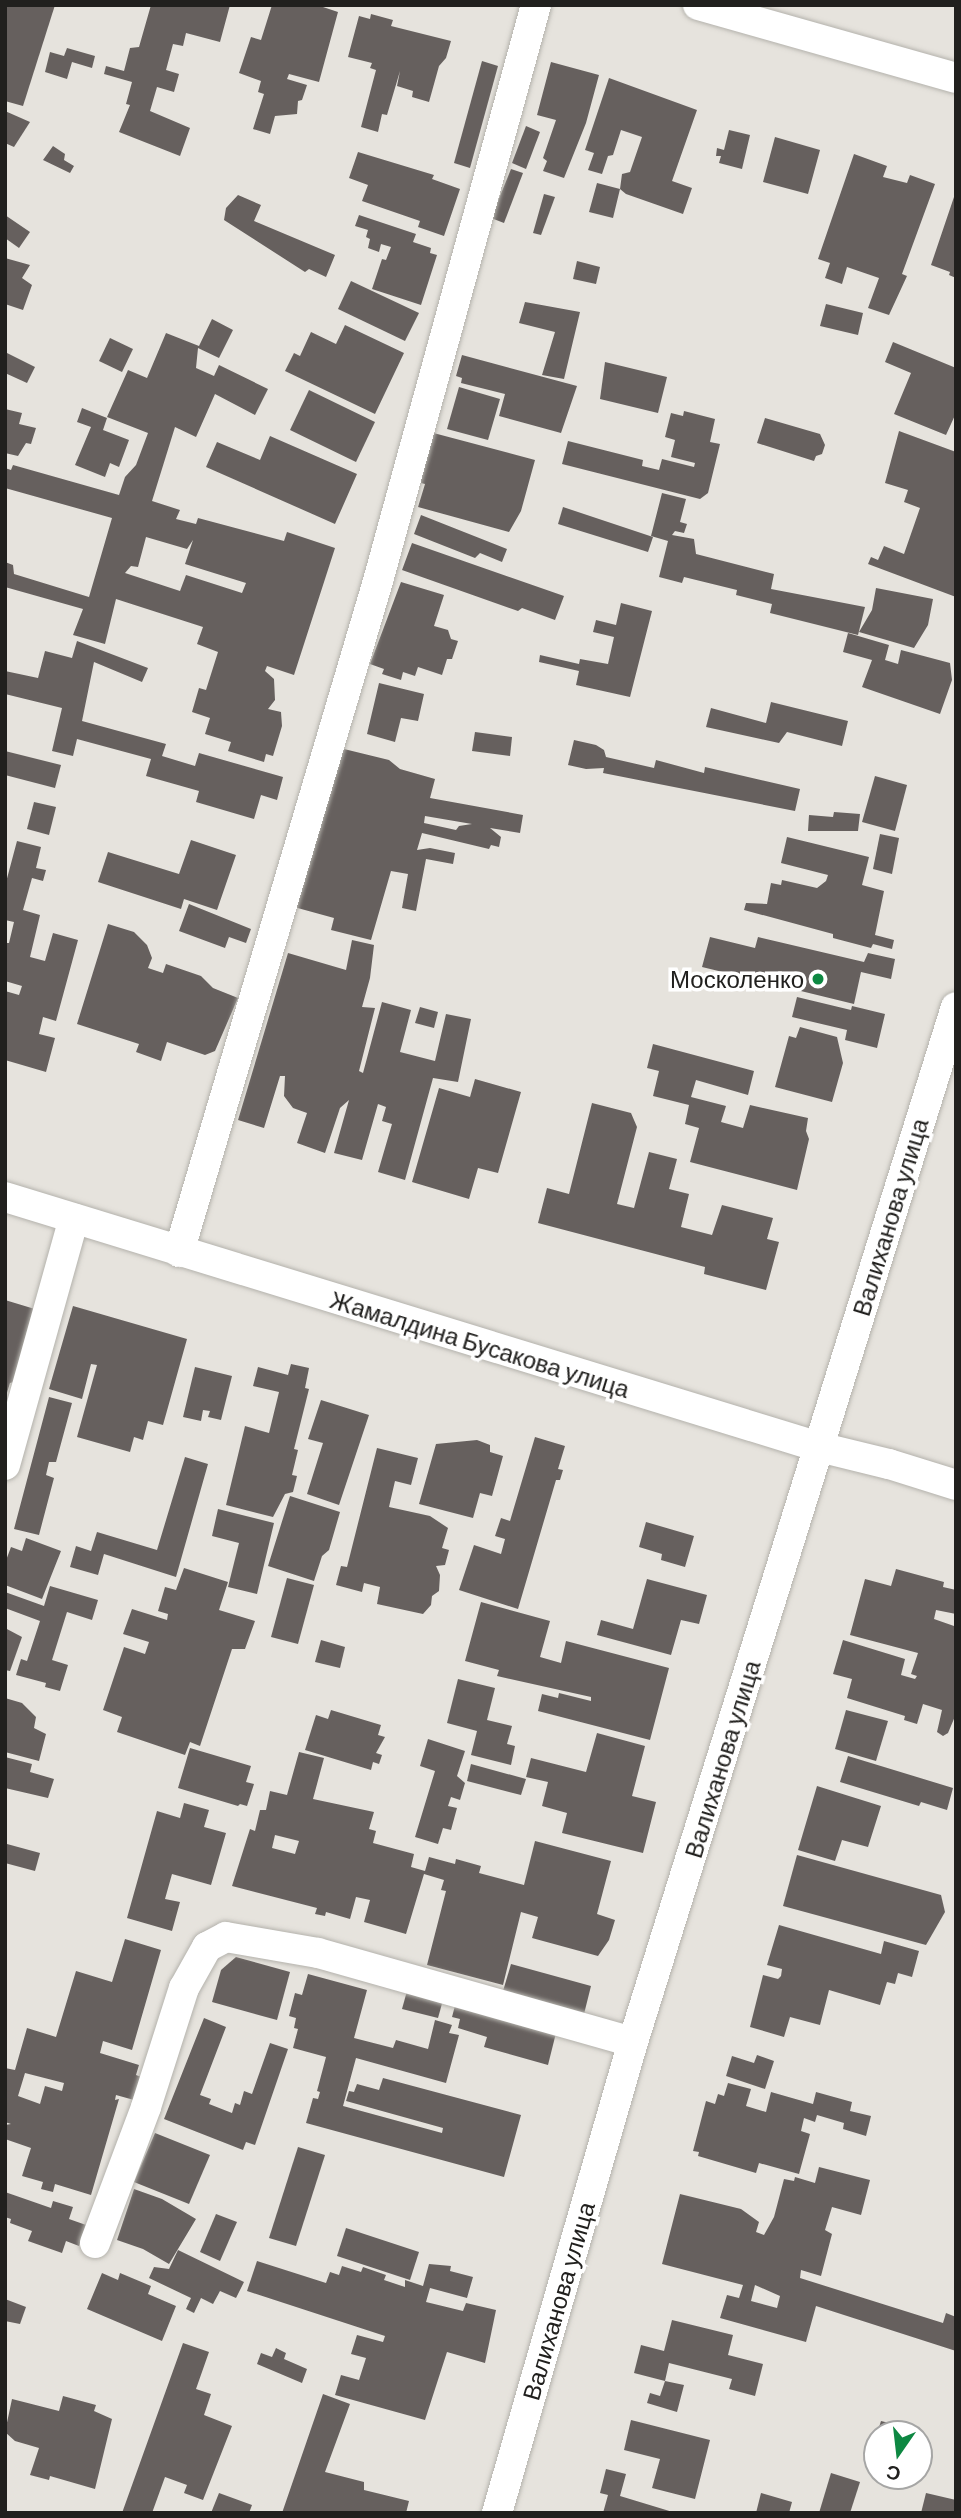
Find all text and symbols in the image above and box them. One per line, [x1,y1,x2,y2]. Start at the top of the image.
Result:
place label: Москоленко [670,965,804,993]
marker: Москоленко [810,971,826,987]
street label: Валиханова улица [846,1115,934,1319]
street label: Жамалдина Бусакова улица [327,1285,633,1403]
street label: Валиханова улица [678,1657,766,1861]
street label: Валиханова улица [516,2198,600,2404]
north arrow [863,2420,933,2490]
text: С [884,2461,903,2487]

